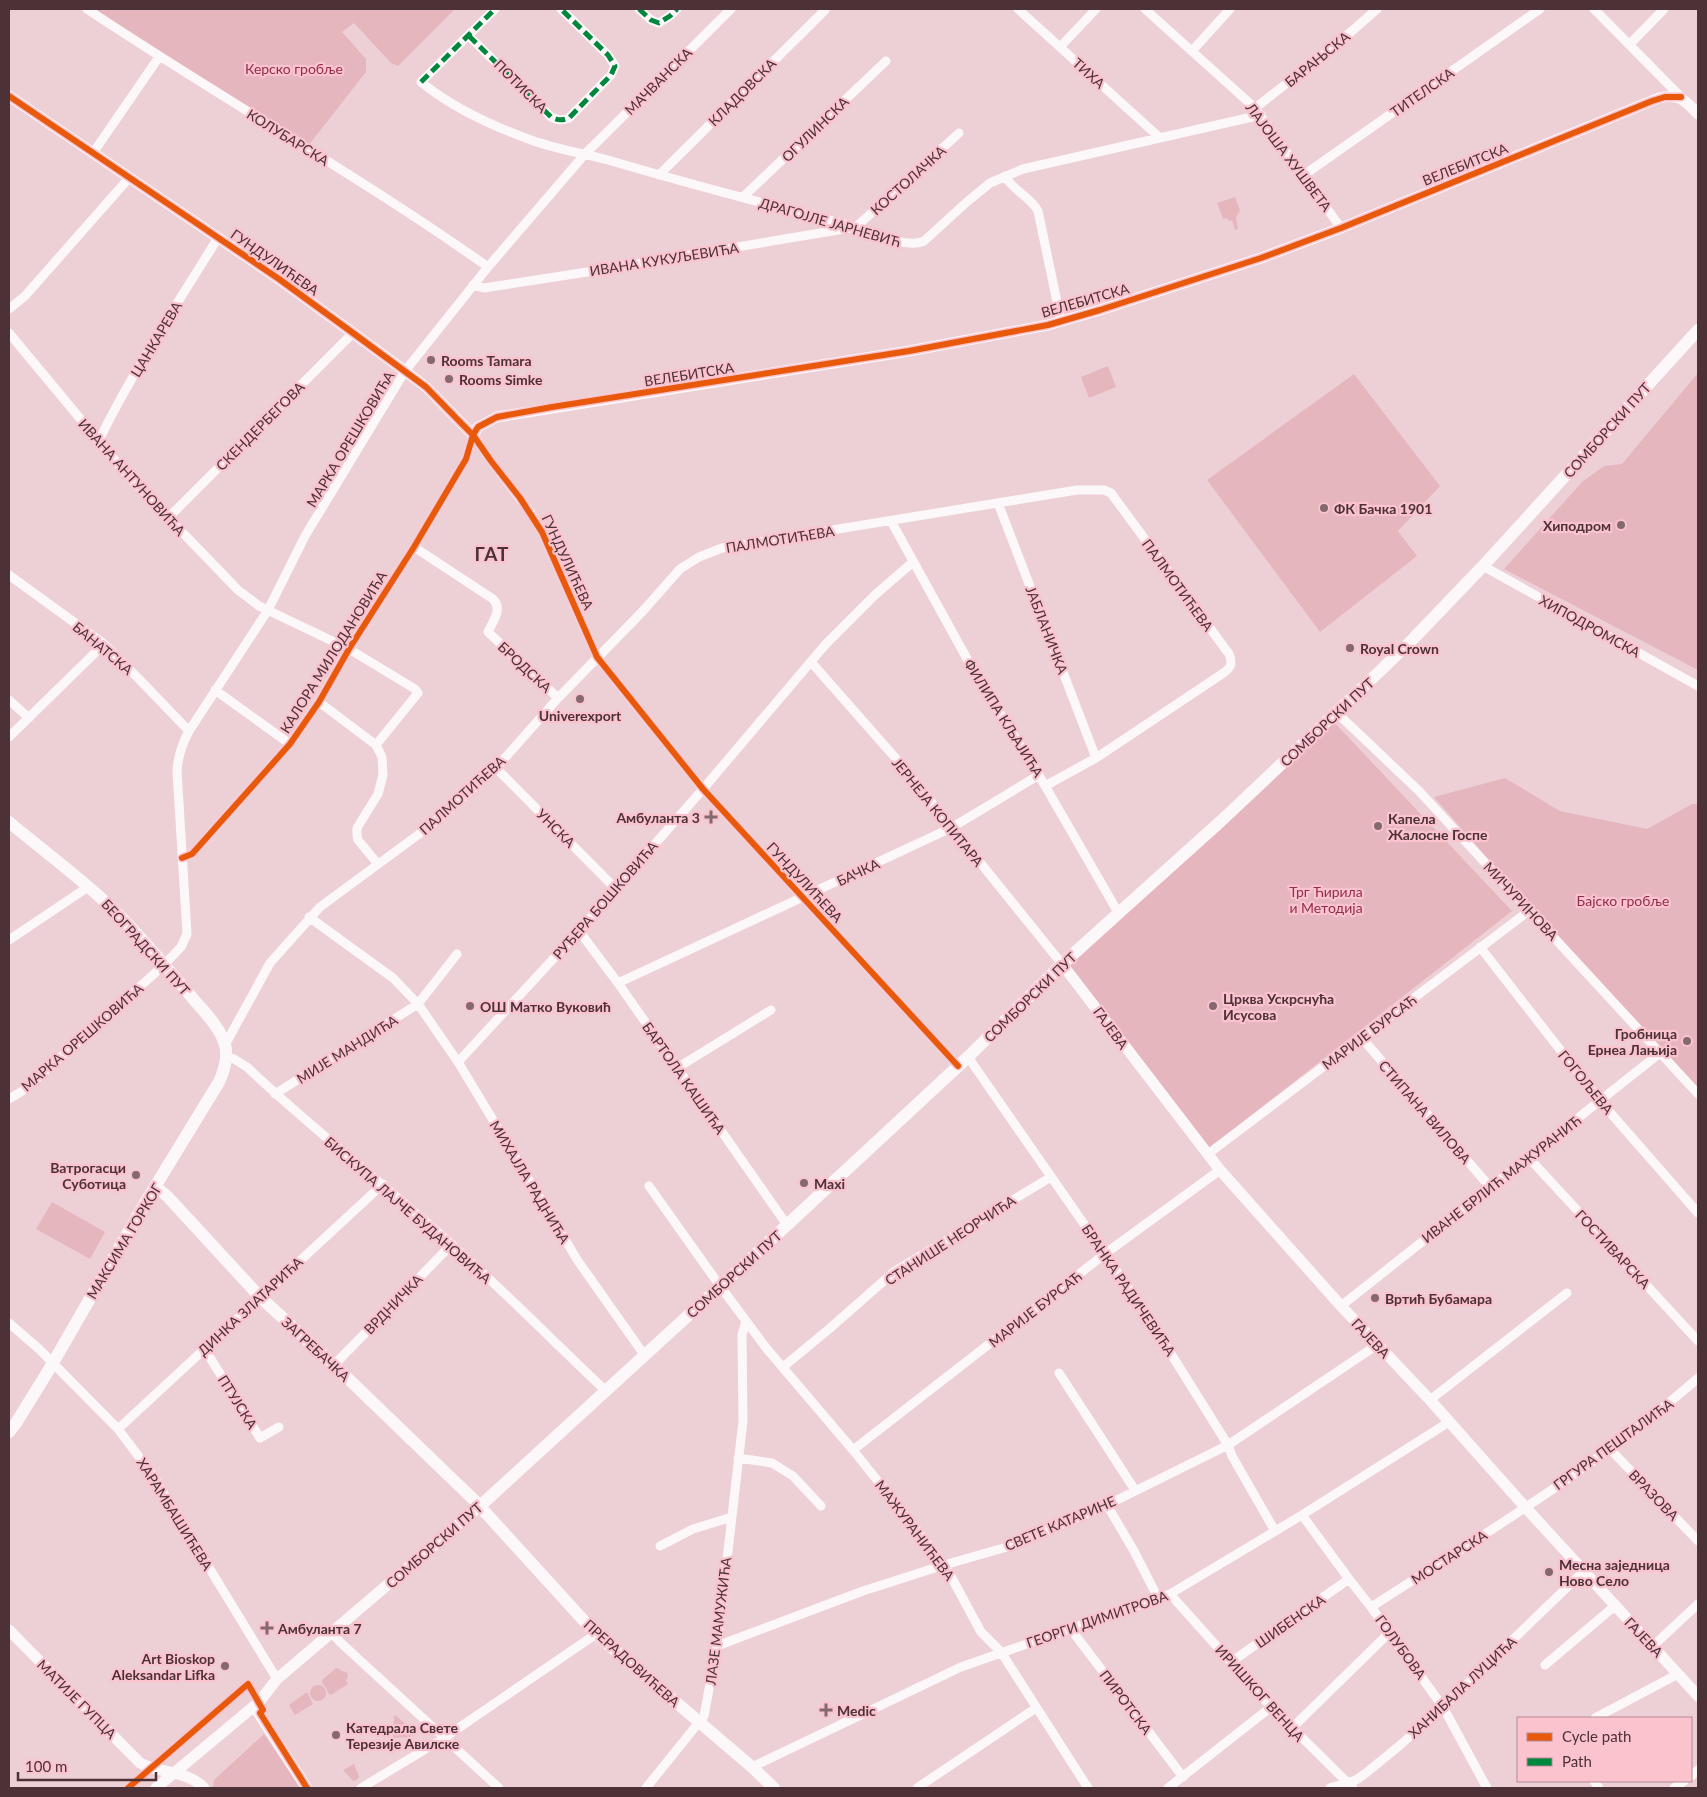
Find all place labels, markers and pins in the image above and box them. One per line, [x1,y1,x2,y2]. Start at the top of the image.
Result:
place label: Rooms Tamara [441,352,532,369]
marker: Rooms Tamara [425,354,437,366]
place label: Rooms Simke [459,371,543,388]
marker: Rooms Simke [443,373,455,385]
place label: ФК Бачка 1901 [1334,500,1432,517]
marker: ФК Бачка 1901 [1318,502,1330,514]
place label: Хиподром [1543,517,1611,534]
marker: Хиподром [1615,519,1627,531]
place label: Royal Crown [1360,640,1439,657]
marker: Royal Crown [1344,642,1356,654]
marker: Univerexport [574,693,586,705]
place label: Univerexport [539,707,622,724]
place label: Амбуланта 3 [615,809,700,826]
marker: Амбуланта 3 [704,810,718,824]
place label: Капела Жалосне Госпе [1388,810,1488,843]
marker: Капела Жалосне Госпе [1372,820,1384,832]
place label: Црква Ускрснућа Исусова [1223,990,1334,1023]
place label: ОШ Матко Вуковић [480,998,611,1015]
marker: ОШ Матко Вуковић [464,1000,476,1012]
marker: Црква Ускрснућа Исусова [1207,1000,1219,1012]
place label: Гробница Ернеа Лањија [1588,1025,1677,1058]
marker: Гробница Ернеа Лањија [1681,1035,1693,1047]
place label: Ватрогасци Суботица [50,1159,126,1192]
marker: Ватрогасци Суботица [130,1169,142,1181]
place label: Maxi [814,1175,845,1192]
marker: Maxi [798,1177,810,1189]
place label: Вртић Бубамара [1385,1290,1492,1307]
marker: Вртић Бубамара [1369,1292,1381,1304]
place label: Месна заједница Ново Село [1559,1556,1670,1589]
marker: Месна заједница Ново Село [1543,1566,1555,1578]
place label: Амбуланта 7 [277,1620,362,1637]
marker: Амбуланта 7 [260,1621,274,1635]
place label: Art Bioskop Aleksandar Lifka [111,1650,215,1683]
marker: Art Bioskop Aleksandar Lifka [219,1660,231,1672]
place label: Medic [837,1702,876,1719]
marker: Medic [819,1703,833,1717]
place label: Катедрала Свете Терезије Авилске [346,1719,460,1752]
marker: Катедрала Свете Терезије Авилске [330,1729,342,1741]

